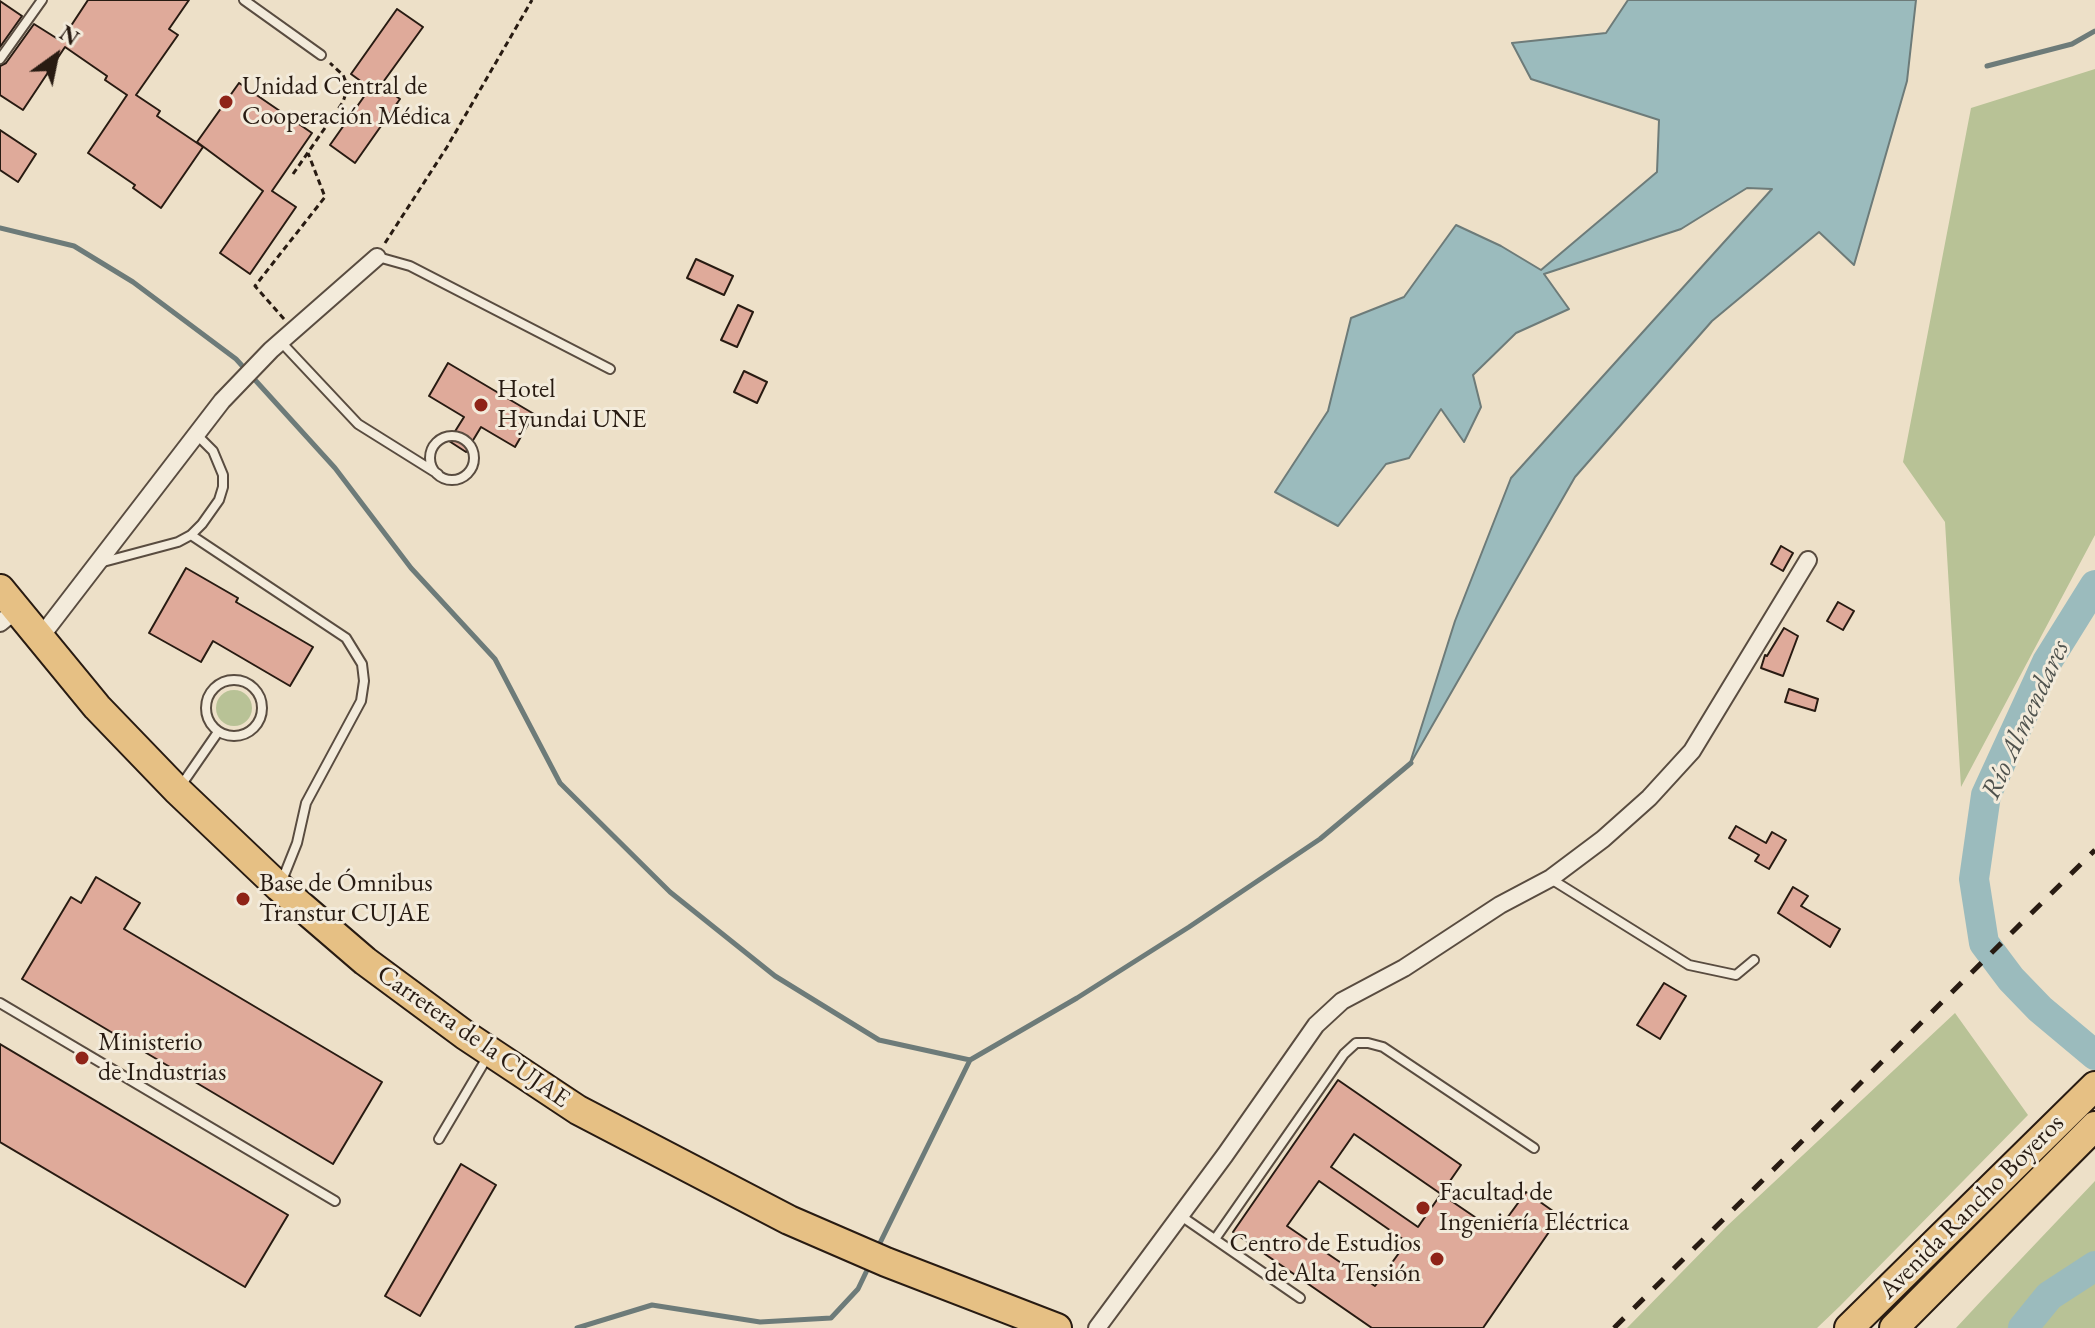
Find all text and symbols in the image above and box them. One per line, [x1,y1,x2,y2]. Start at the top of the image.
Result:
north arrow [16,16,96,96]
text: N [54,18,85,52]
place label: Unidad Central de Cooperación Médica [242,71,451,132]
marker: Unidad Central de Cooperación Médica [217,93,235,111]
place label: Hotel Hyundai UNE [497,374,646,436]
marker: Hotel Hyundai UNE [472,396,490,414]
water label: Río Almendares [1975,635,2077,805]
place label: Base de Ómnibus Transtur CUJAE [259,868,433,930]
marker: Base de Ómnibus Transtur CUJAE [234,890,252,908]
street label: Carretera de la CUJAE [371,959,575,1115]
place label: Ministerio de Industrias [98,1027,226,1088]
marker: Ministerio de Industrias [73,1049,91,1067]
street label: Avenida Rancho Boyeros [1873,1108,2071,1306]
place label: Facultad de Ingeniería Eléctrica [1439,1177,1629,1238]
marker: Facultad de Ingeniería Eléctrica [1414,1199,1432,1217]
place label: Centro de Estudios de Alta Tensión [1230,1228,1421,1290]
marker: Centro de Estudios de Alta Tensión [1428,1250,1446,1268]

